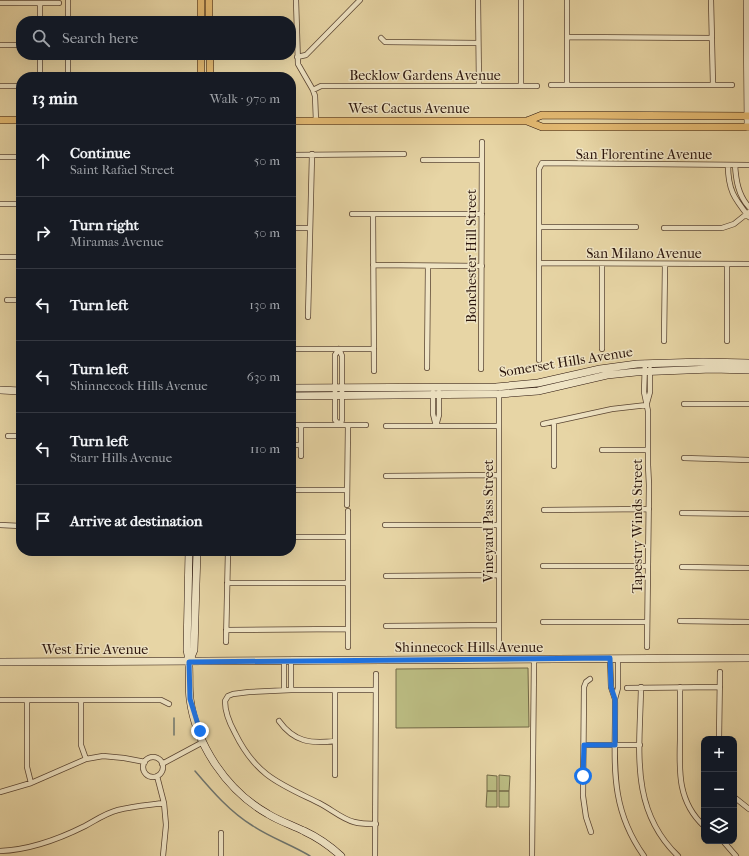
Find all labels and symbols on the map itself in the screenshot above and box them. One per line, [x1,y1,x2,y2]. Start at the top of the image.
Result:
street label: Becklow Gardens Avenue [349,67,501,84]
street label: West Cactus Avenue [347,100,470,117]
street label: San Florentine Avenue [576,146,712,163]
street label: Bonchester Hill Street [463,189,480,323]
street label: San Milano Avenue [586,245,702,262]
street label: Somerset Hills Avenue [498,343,634,381]
street label: Vineyard Pass Street [480,459,497,584]
street label: Tapestry Winds Street [629,459,646,593]
street label: Shinnecock Hills Avenue [395,639,543,656]
street label: West Erie Avenue [41,641,148,658]
route end [191,722,209,740]
route start [574,767,592,785]

